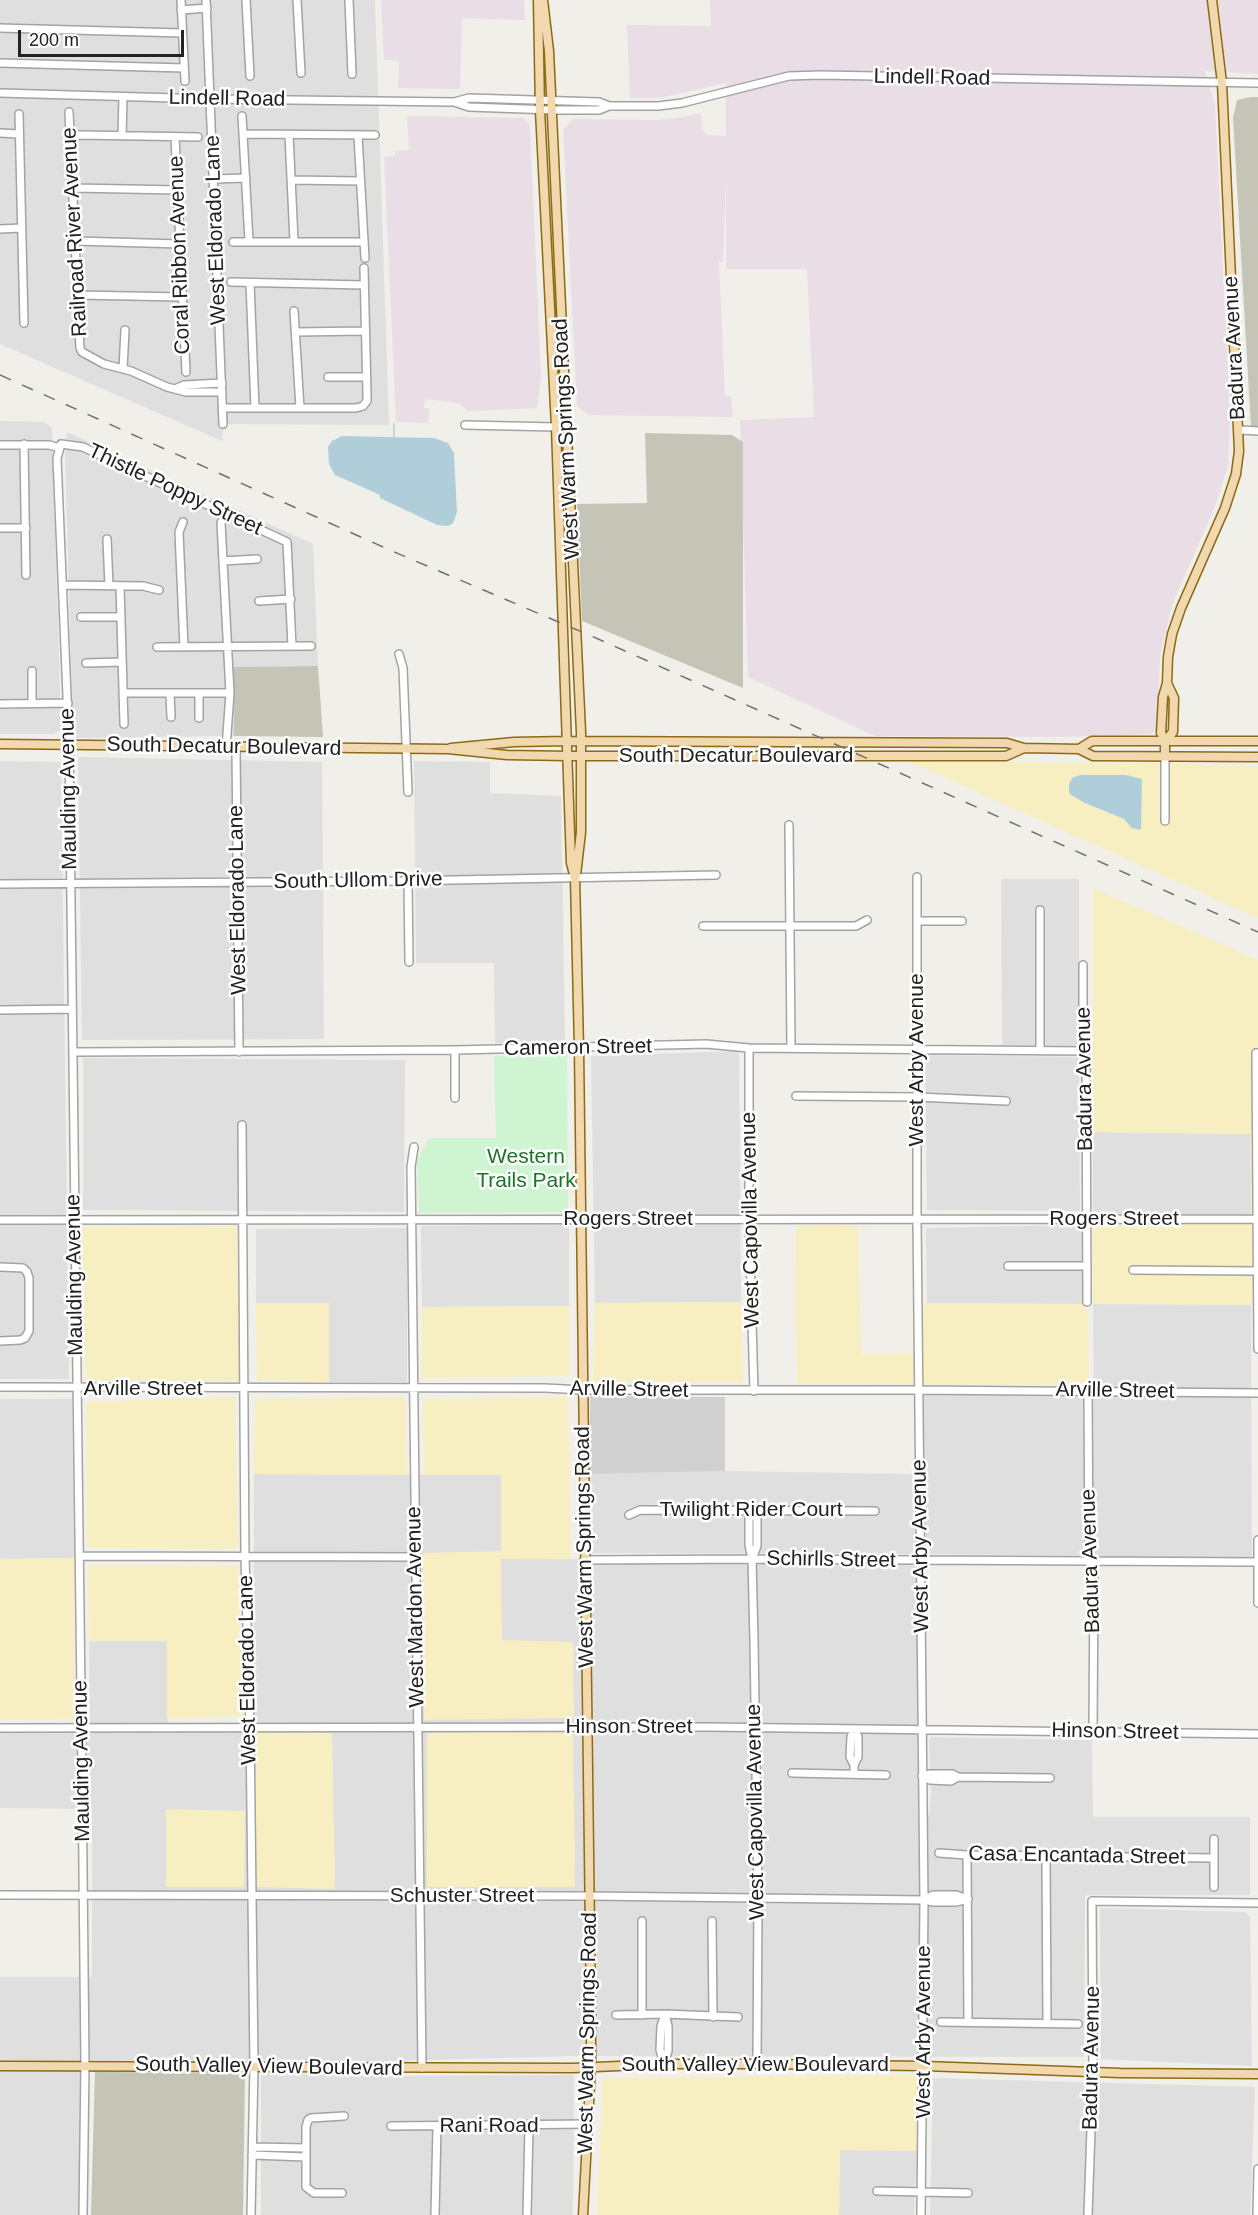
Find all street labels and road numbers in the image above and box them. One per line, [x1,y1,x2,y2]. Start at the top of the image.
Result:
street label: Lindell Road [873,64,991,92]
street label: Lindell Road [168,85,286,113]
street label: Railroad River Avenue [57,127,93,337]
street label: West Eldorado Lane [200,135,232,325]
street label: Coral Ribbon Avenue [164,155,196,355]
street label: Badura Avenue [1219,275,1251,421]
street label: West Warm Springs Road [548,318,586,560]
street label: Thistle Poppy Street [84,439,266,541]
street label: Maulding Avenue [55,708,83,870]
street label: South Decatur Boulevard [106,732,342,762]
street label: South Decatur Boulevard [619,743,853,769]
street label: West Eldorado Lane [224,805,252,995]
street label: South Ullom Drive [273,867,443,895]
street label: West Arby Avenue [904,973,930,1147]
street label: Badura Avenue [1071,1007,1099,1151]
street label: Cameron Street [504,1034,652,1062]
street label: West Capovilla Avenue [737,1112,765,1328]
street label: Maulding Avenue [61,1194,89,1356]
street label: Rogers Street [563,1206,693,1232]
street label: Rogers Street [1049,1206,1179,1232]
street label: Arville Street [83,1376,203,1402]
street label: Arville Street [569,1376,689,1404]
street label: Arville Street [1055,1377,1175,1405]
street label: West Warm Springs Road [570,1426,600,1668]
street label: West Arby Avenue [907,1459,935,1633]
street label: Badura Avenue [1076,1488,1106,1634]
street label: Twilight Rider Court [659,1497,843,1523]
street label: West Mardon Avenue [402,1506,430,1708]
street label: Schirlls Street [766,1546,896,1574]
street label: West Eldorado Lane [234,1575,262,1765]
street label: Maulding Avenue [68,1680,96,1842]
street label: West Capovilla Avenue [742,1704,770,1920]
street label: Hinson Street [565,1714,693,1740]
street label: Hinson Street [1051,1718,1179,1746]
street label: Casa Encantada Street [968,1842,1186,1870]
street label: Schuster Street [390,1883,534,1909]
street label: West Warm Springs Road [573,1912,603,2154]
street label: West Arby Avenue [911,1945,937,2119]
street label: Badura Avenue [1078,1986,1106,2130]
street label: South Valley View Boulevard [135,2052,403,2082]
street label: South Valley View Boulevard [621,2052,889,2078]
street label: Rani Road [439,2113,539,2139]

